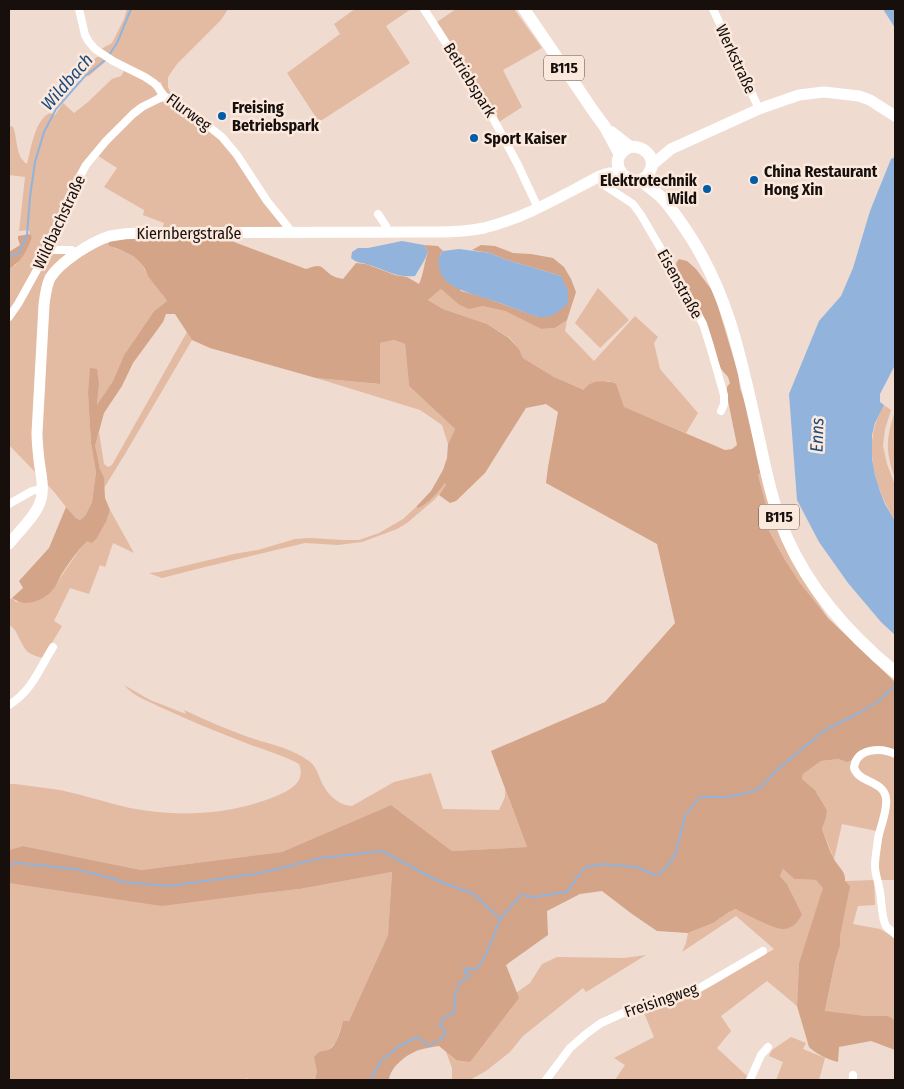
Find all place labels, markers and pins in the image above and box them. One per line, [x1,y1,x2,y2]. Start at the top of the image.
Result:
place label: Freising Betriebspark [232,98,320,135]
marker: Freising Betriebspark [216,110,228,122]
place label: Sport Kaiser [484,129,567,148]
marker: Sport Kaiser [468,132,480,144]
place label: China Restaurant Hong Xin [764,162,878,199]
place label: Elektrotechnik Wild [600,171,698,208]
marker: China Restaurant Hong Xin [748,174,760,186]
marker: Elektrotechnik Wild [701,183,713,195]

